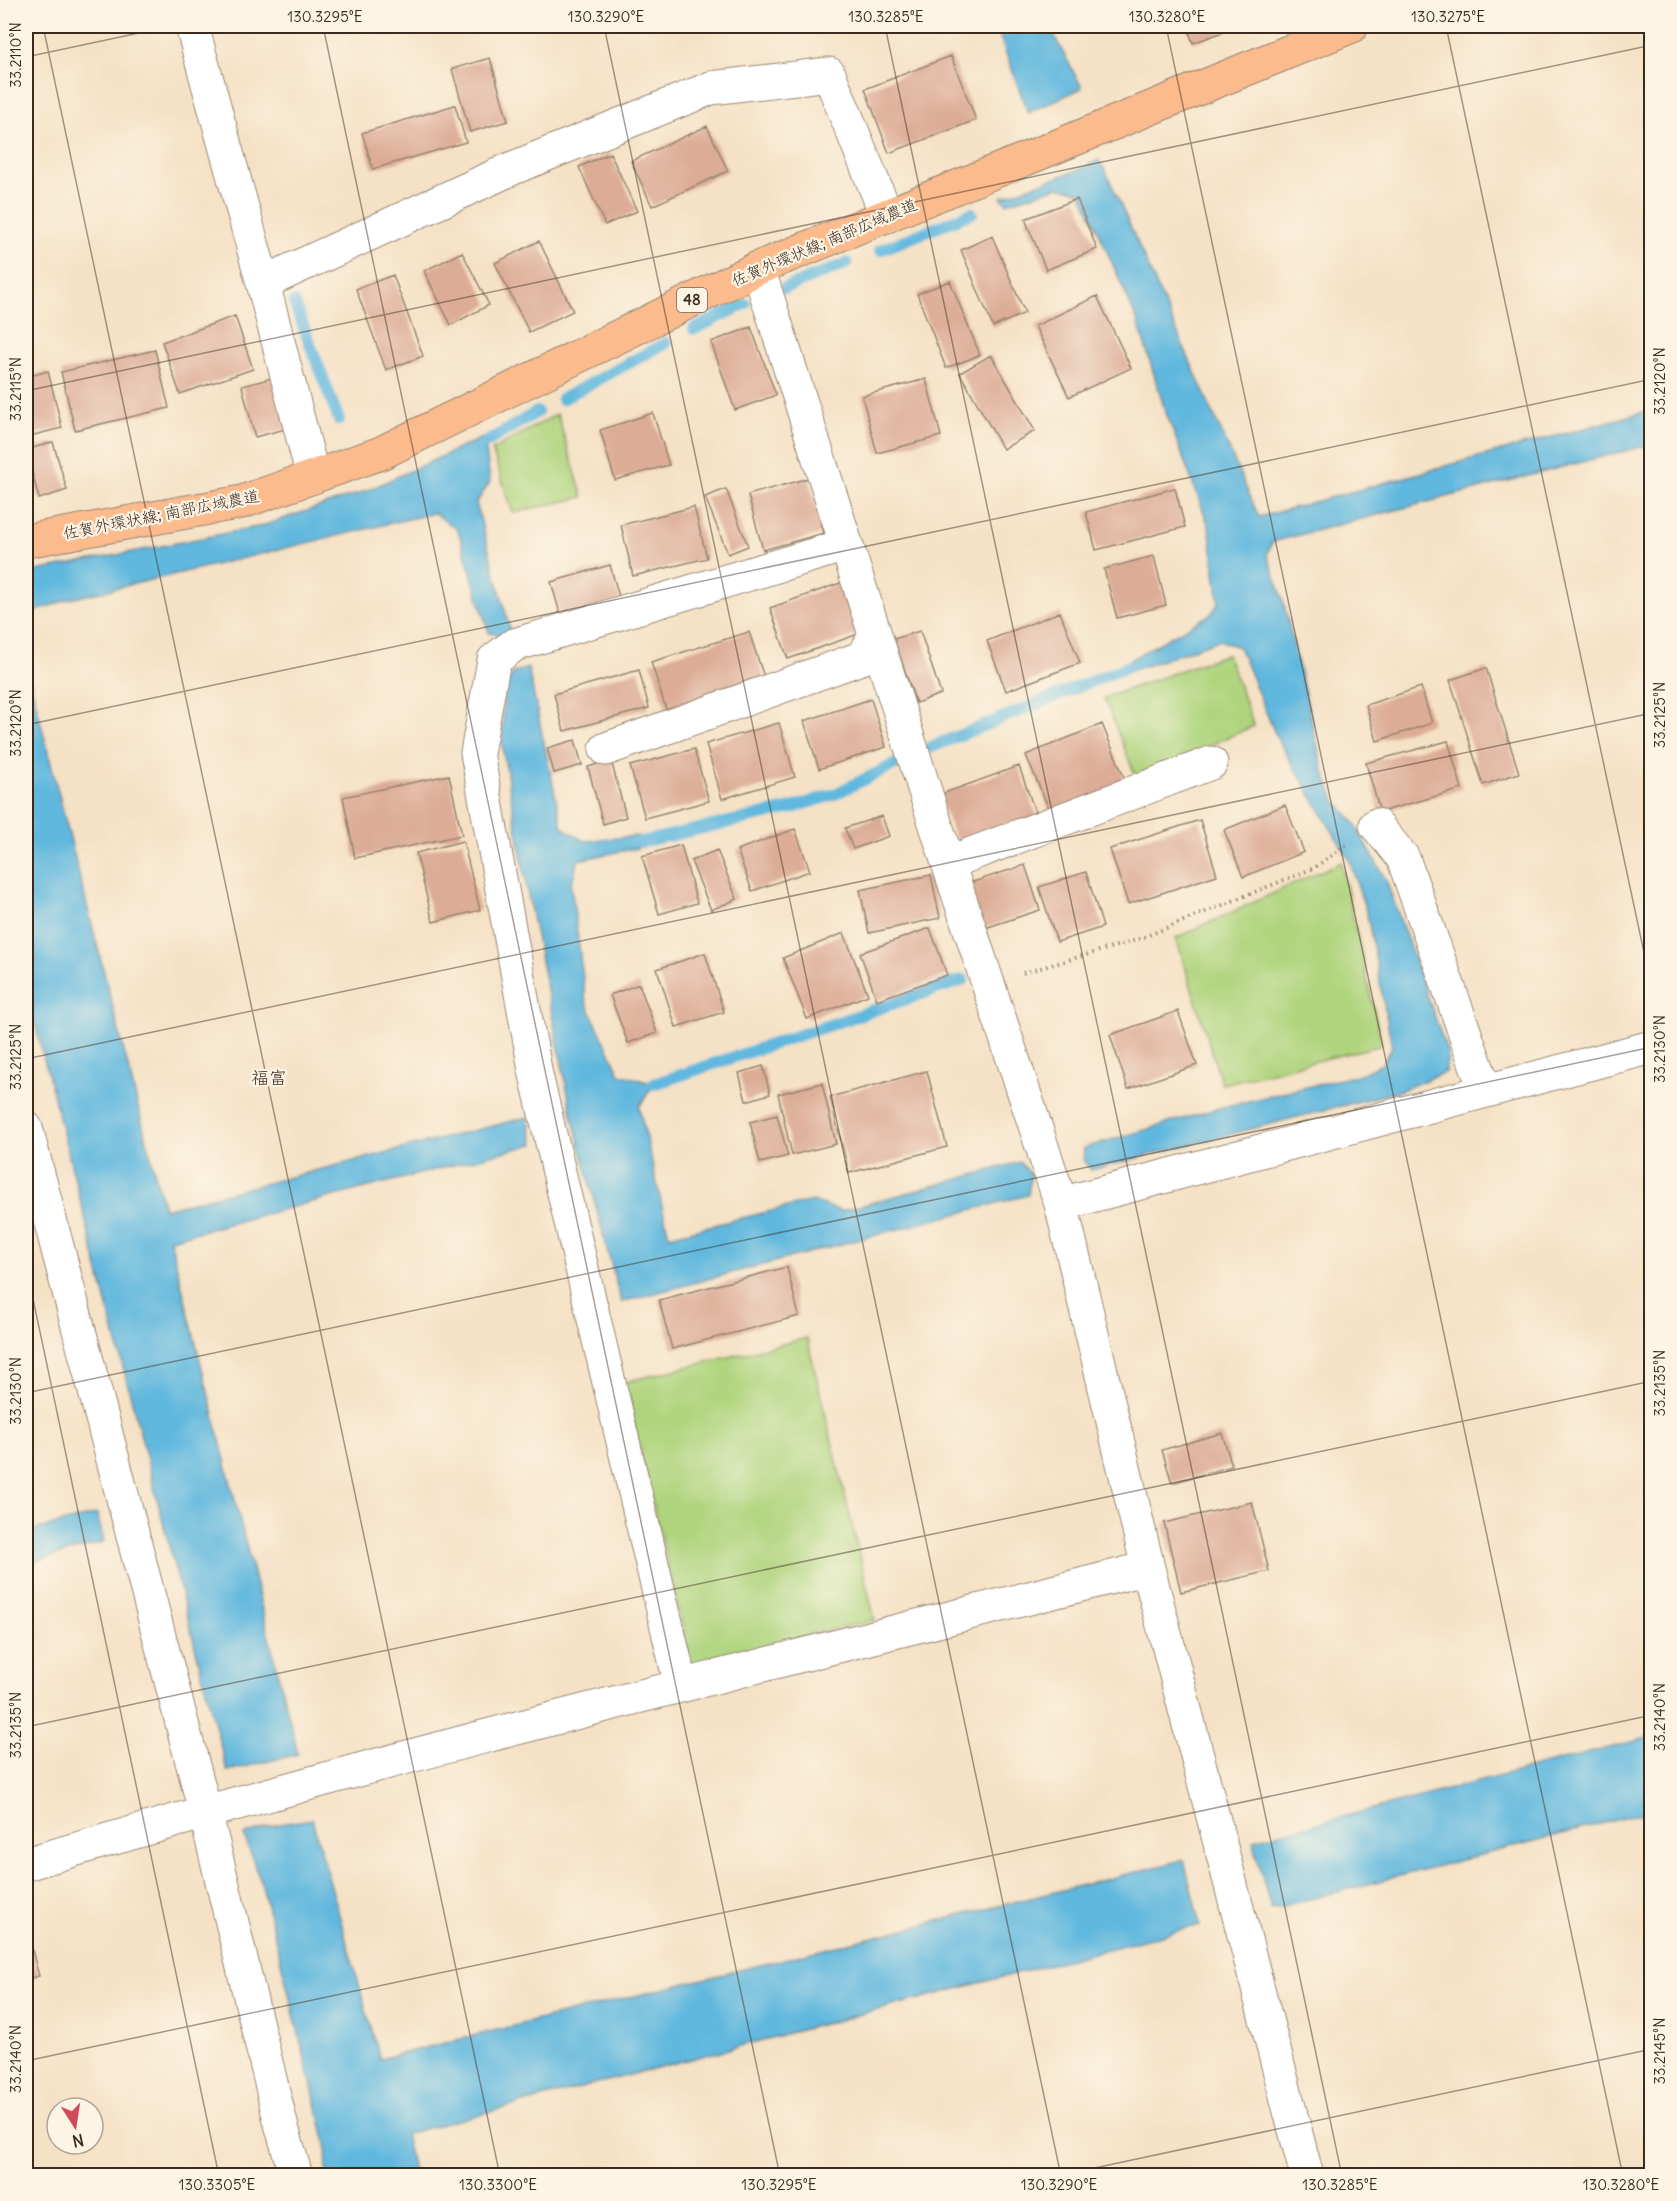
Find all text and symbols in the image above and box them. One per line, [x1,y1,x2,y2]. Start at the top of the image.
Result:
text: 130.3295°E [287,7,363,26]
text: 130.3290°E [568,7,644,26]
text: 130.3285°E [848,7,924,26]
text: 130.3280°E [1129,7,1205,26]
text: 130.3275°E [1411,7,1485,26]
text: 33.2110°N [6,22,25,88]
street label: 佐賀外環状線; 南部広域農道 [728,194,920,290]
road number: 48 [677,288,707,312]
text: 33.2120°N [1650,347,1669,415]
text: 33.2115°N [6,357,25,421]
street label: 佐賀外環状線; 南部広域農道 [61,485,261,543]
text: 33.2125°N [1650,682,1669,748]
text: 33.2120°N [6,689,25,757]
text: 33.2130°N [1650,1015,1669,1083]
text: 33.2125°N [6,1024,25,1090]
district label: 福富 [251,1066,287,1089]
text: 33.2135°N [1650,1350,1669,1416]
text: 33.2130°N [6,1357,25,1425]
text: 33.2140°N [1650,1683,1669,1751]
text: 33.2135°N [6,1692,25,1758]
text: 33.2145°N [1650,2018,1669,2085]
text: 33.2140°N [6,2025,25,2093]
north arrow [45,2096,105,2156]
text: N [71,2130,86,2152]
text: 130.3305°E [179,2175,256,2194]
text: 130.3300°E [459,2175,537,2194]
text: 130.3295°E [741,2175,817,2194]
text: 130.3290°E [1021,2175,1097,2194]
text: 130.3285°E [1302,2175,1378,2194]
text: 130.3280°E [1583,2175,1659,2194]

